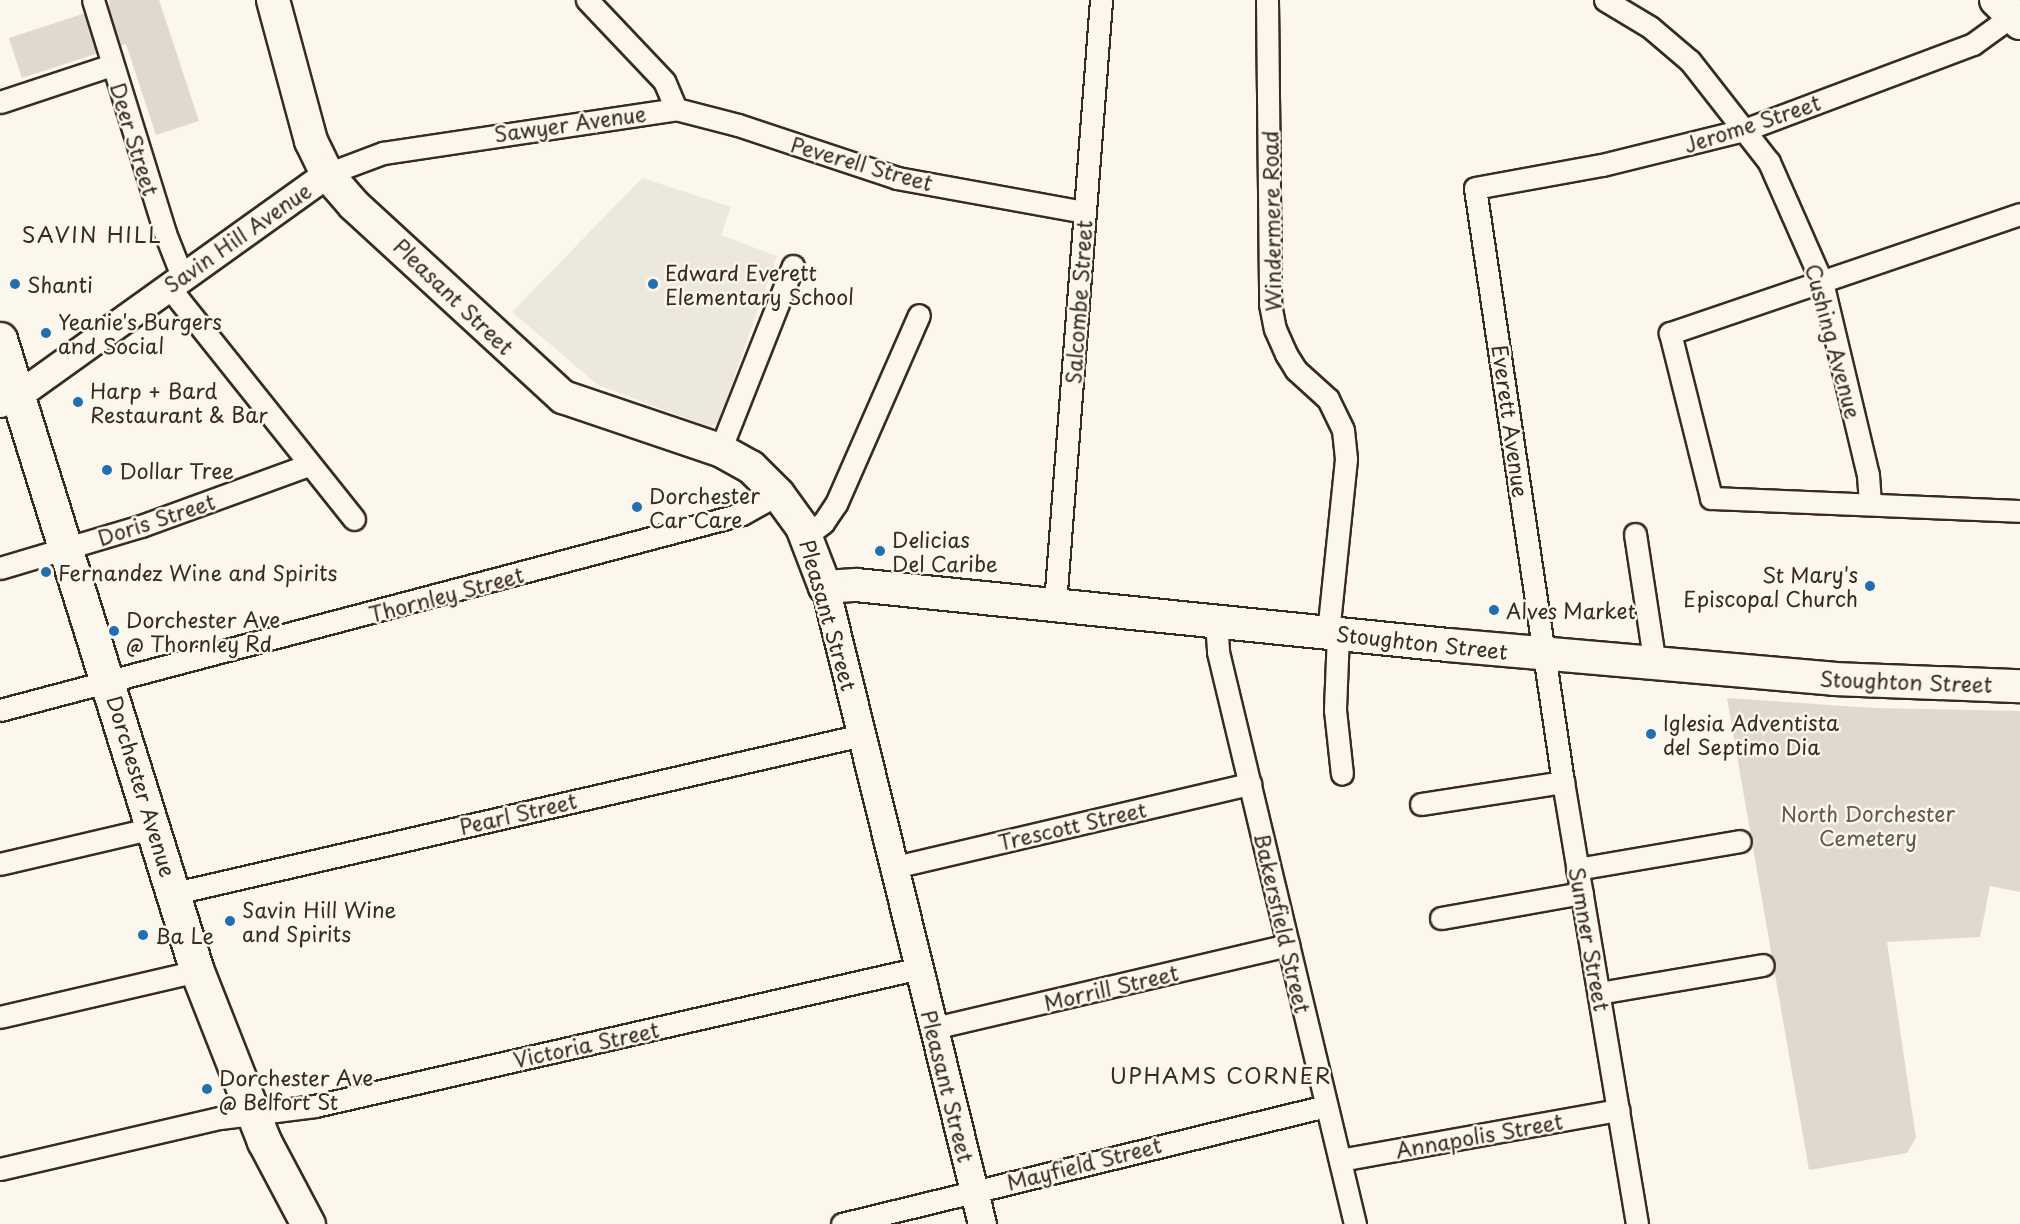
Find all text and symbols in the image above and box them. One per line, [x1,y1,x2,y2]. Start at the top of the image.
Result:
street label: Deer Street [106,79,164,199]
street label: Jerome Street [1680,89,1824,157]
street label: Sawyer Avenue [492,100,648,146]
street label: Windermere Road [1257,130,1285,312]
street label: Peverell Street [788,131,936,195]
street label: Savin Hill Avenue [159,177,315,297]
street label: Salcombe Street [1060,218,1096,386]
district label: SAVIN HILL [21,221,163,247]
street label: Pleasant Street [389,233,519,359]
place label: Edward Everett Elementary School [665,259,854,309]
street label: Cushing Avenue [1801,261,1867,421]
place label: Shanti [27,271,93,297]
marker: Shanti [8,277,22,291]
marker: Edward Everett Elementary School [646,277,660,291]
place label: Yeanie's Burgers and Social [58,308,222,358]
marker: Yeanie's Burgers and Social [39,326,53,340]
street label: Everett Avenue [1488,344,1534,498]
place label: Harp + Bard Restaurant & Bar [90,377,268,427]
marker: Harp + Bard Restaurant & Bar [71,395,85,409]
place label: Dollar Tree [119,457,234,483]
marker: Dollar Tree [100,463,114,477]
place label: Dorchester Car Care [649,482,760,532]
street label: Doris Street [94,488,218,550]
marker: Dorchester Car Care [630,500,644,514]
place label: Delicias Del Caribe [892,526,999,576]
street label: Pleasant Street [795,536,863,694]
marker: Delicias Del Caribe [873,544,887,558]
place label: Fernandez Wine and Spirits [58,559,338,585]
street label: Thornley Street [365,561,527,627]
place label: St Mary's Episcopal Church [1684,561,1858,611]
marker: Fernandez Wine and Spirits [39,565,53,579]
marker: St Mary's Episcopal Church [1863,579,1877,593]
place label: Alves Market [1506,597,1638,623]
marker: Alves Market [1487,603,1501,617]
place label: Dorchester Ave @ Thornley Rd [126,606,281,656]
street label: Stoughton Street [1335,620,1509,664]
marker: Dorchester Ave @ Thornley Rd [107,624,121,638]
street label: Stoughton Street [1820,665,1992,697]
street label: Dorchester Avenue [102,692,182,880]
place label: Iglesia Adventista del Septimo Dia [1663,709,1842,759]
marker: Iglesia Adventista del Septimo Dia [1644,727,1658,741]
street label: Pearl Street [456,787,580,839]
street label: Trescott Street [995,796,1149,854]
park label: North Dorchester Cemetery [1780,800,1956,850]
street label: Bakersfield Street [1250,831,1316,1015]
street label: Sumner Street [1565,864,1615,1014]
place label: Savin Hill Wine and Spirits [242,896,395,946]
marker: Savin Hill Wine and Spirits [223,914,237,928]
place label: Ba Le [155,922,212,948]
marker: Ba Le [136,928,150,942]
street label: Morrill Street [1041,959,1181,1015]
street label: Pleasant Street [917,1007,979,1165]
street label: Victoria Street [510,1016,662,1072]
district label: UPHAMS CORNER [1110,1062,1332,1088]
place label: Dorchester Ave @ Belfort St [219,1064,374,1114]
marker: Dorchester Ave @ Belfort St [200,1082,214,1096]
street label: Annapolis Street [1393,1108,1565,1162]
street label: Mayfield Street [1004,1132,1164,1194]

